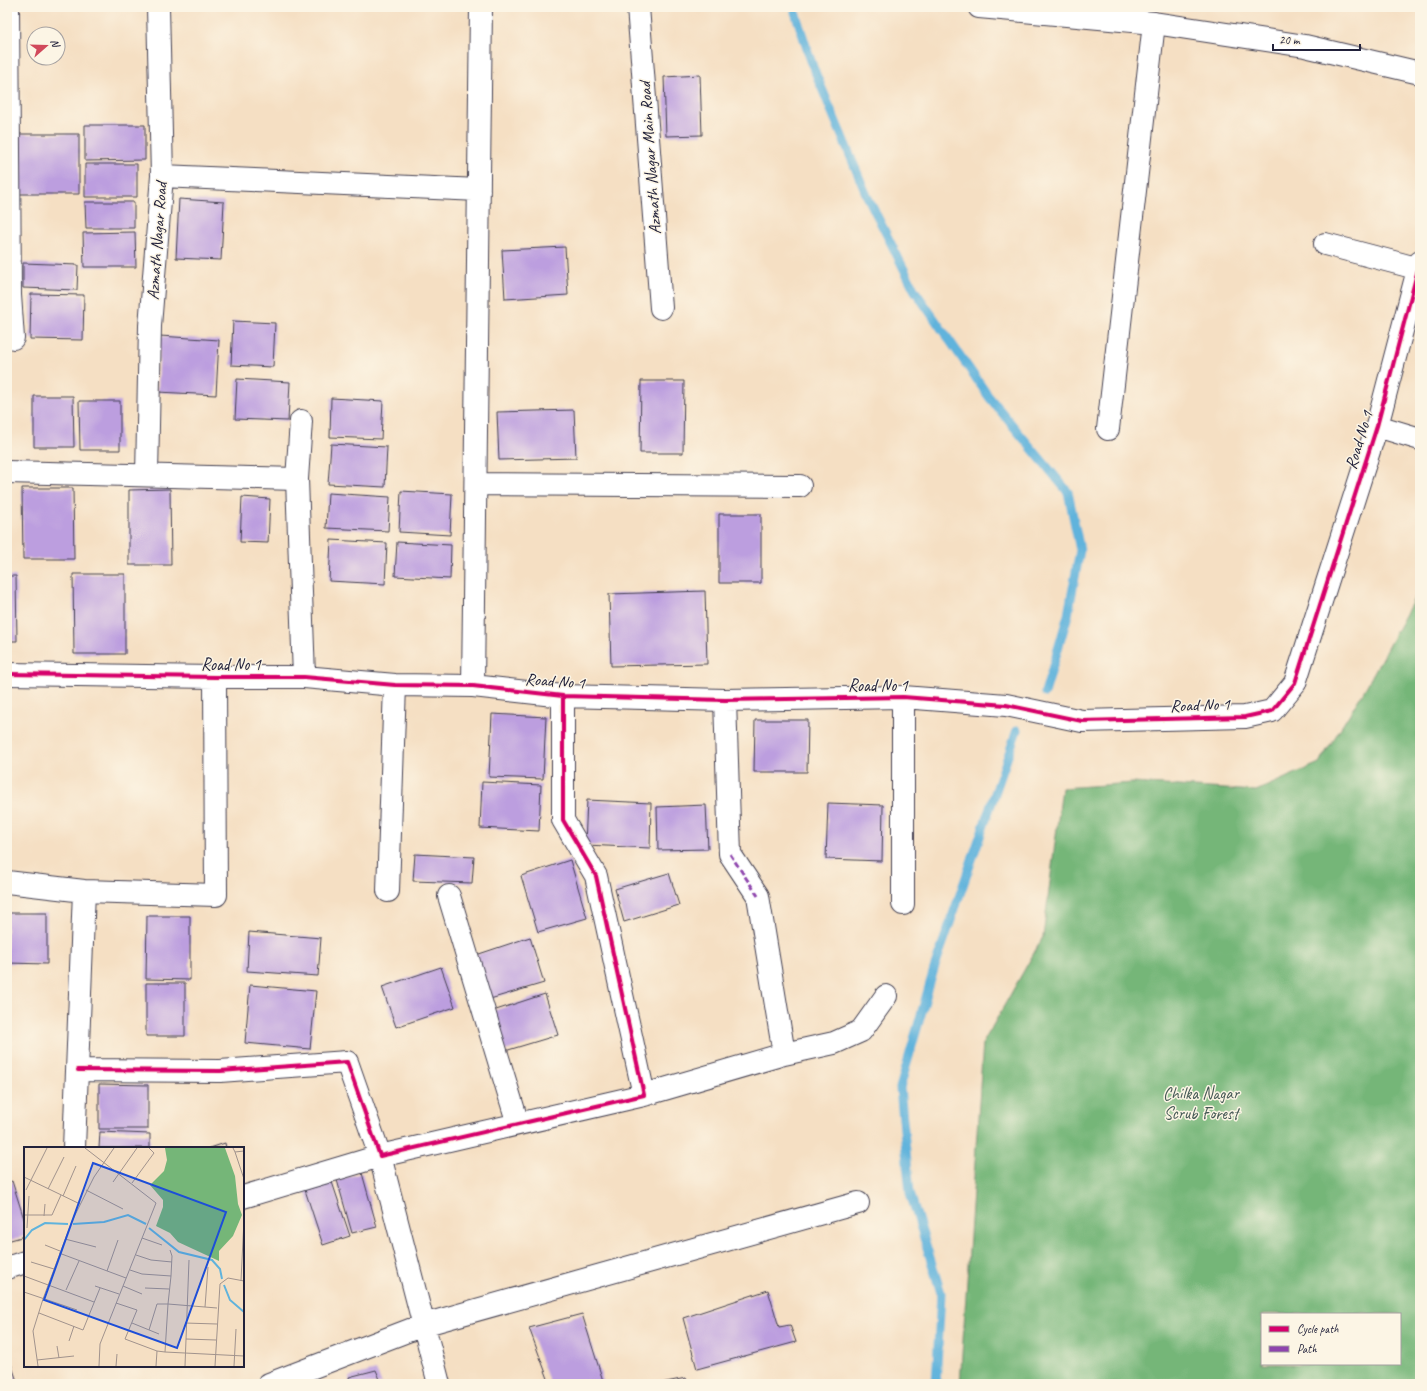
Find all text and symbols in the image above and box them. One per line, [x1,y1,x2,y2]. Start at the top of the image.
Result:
north arrow [26,26,66,66]
scale bar [1273,26,1360,52]
text: 20 m [1279,32,1301,48]
text: N [48,37,64,50]
street label: Azmath Nagar Main Road [634,78,666,235]
street label: Azmath Nagar Road [142,179,172,301]
street label: Road No 1 [1340,407,1378,472]
street label: Road No 1 [201,654,262,675]
street label: Road No 1 [524,668,587,694]
street label: Road No 1 [848,675,909,696]
street label: Road No 1 [1170,693,1232,717]
park label: Chilka Nagar Scrub Forest [1163,1083,1241,1124]
inset map [24,1147,244,1367]
legend [1261,1313,1401,1365]
text: Cycle path [1297,1321,1339,1337]
text: Path [1297,1341,1317,1357]

